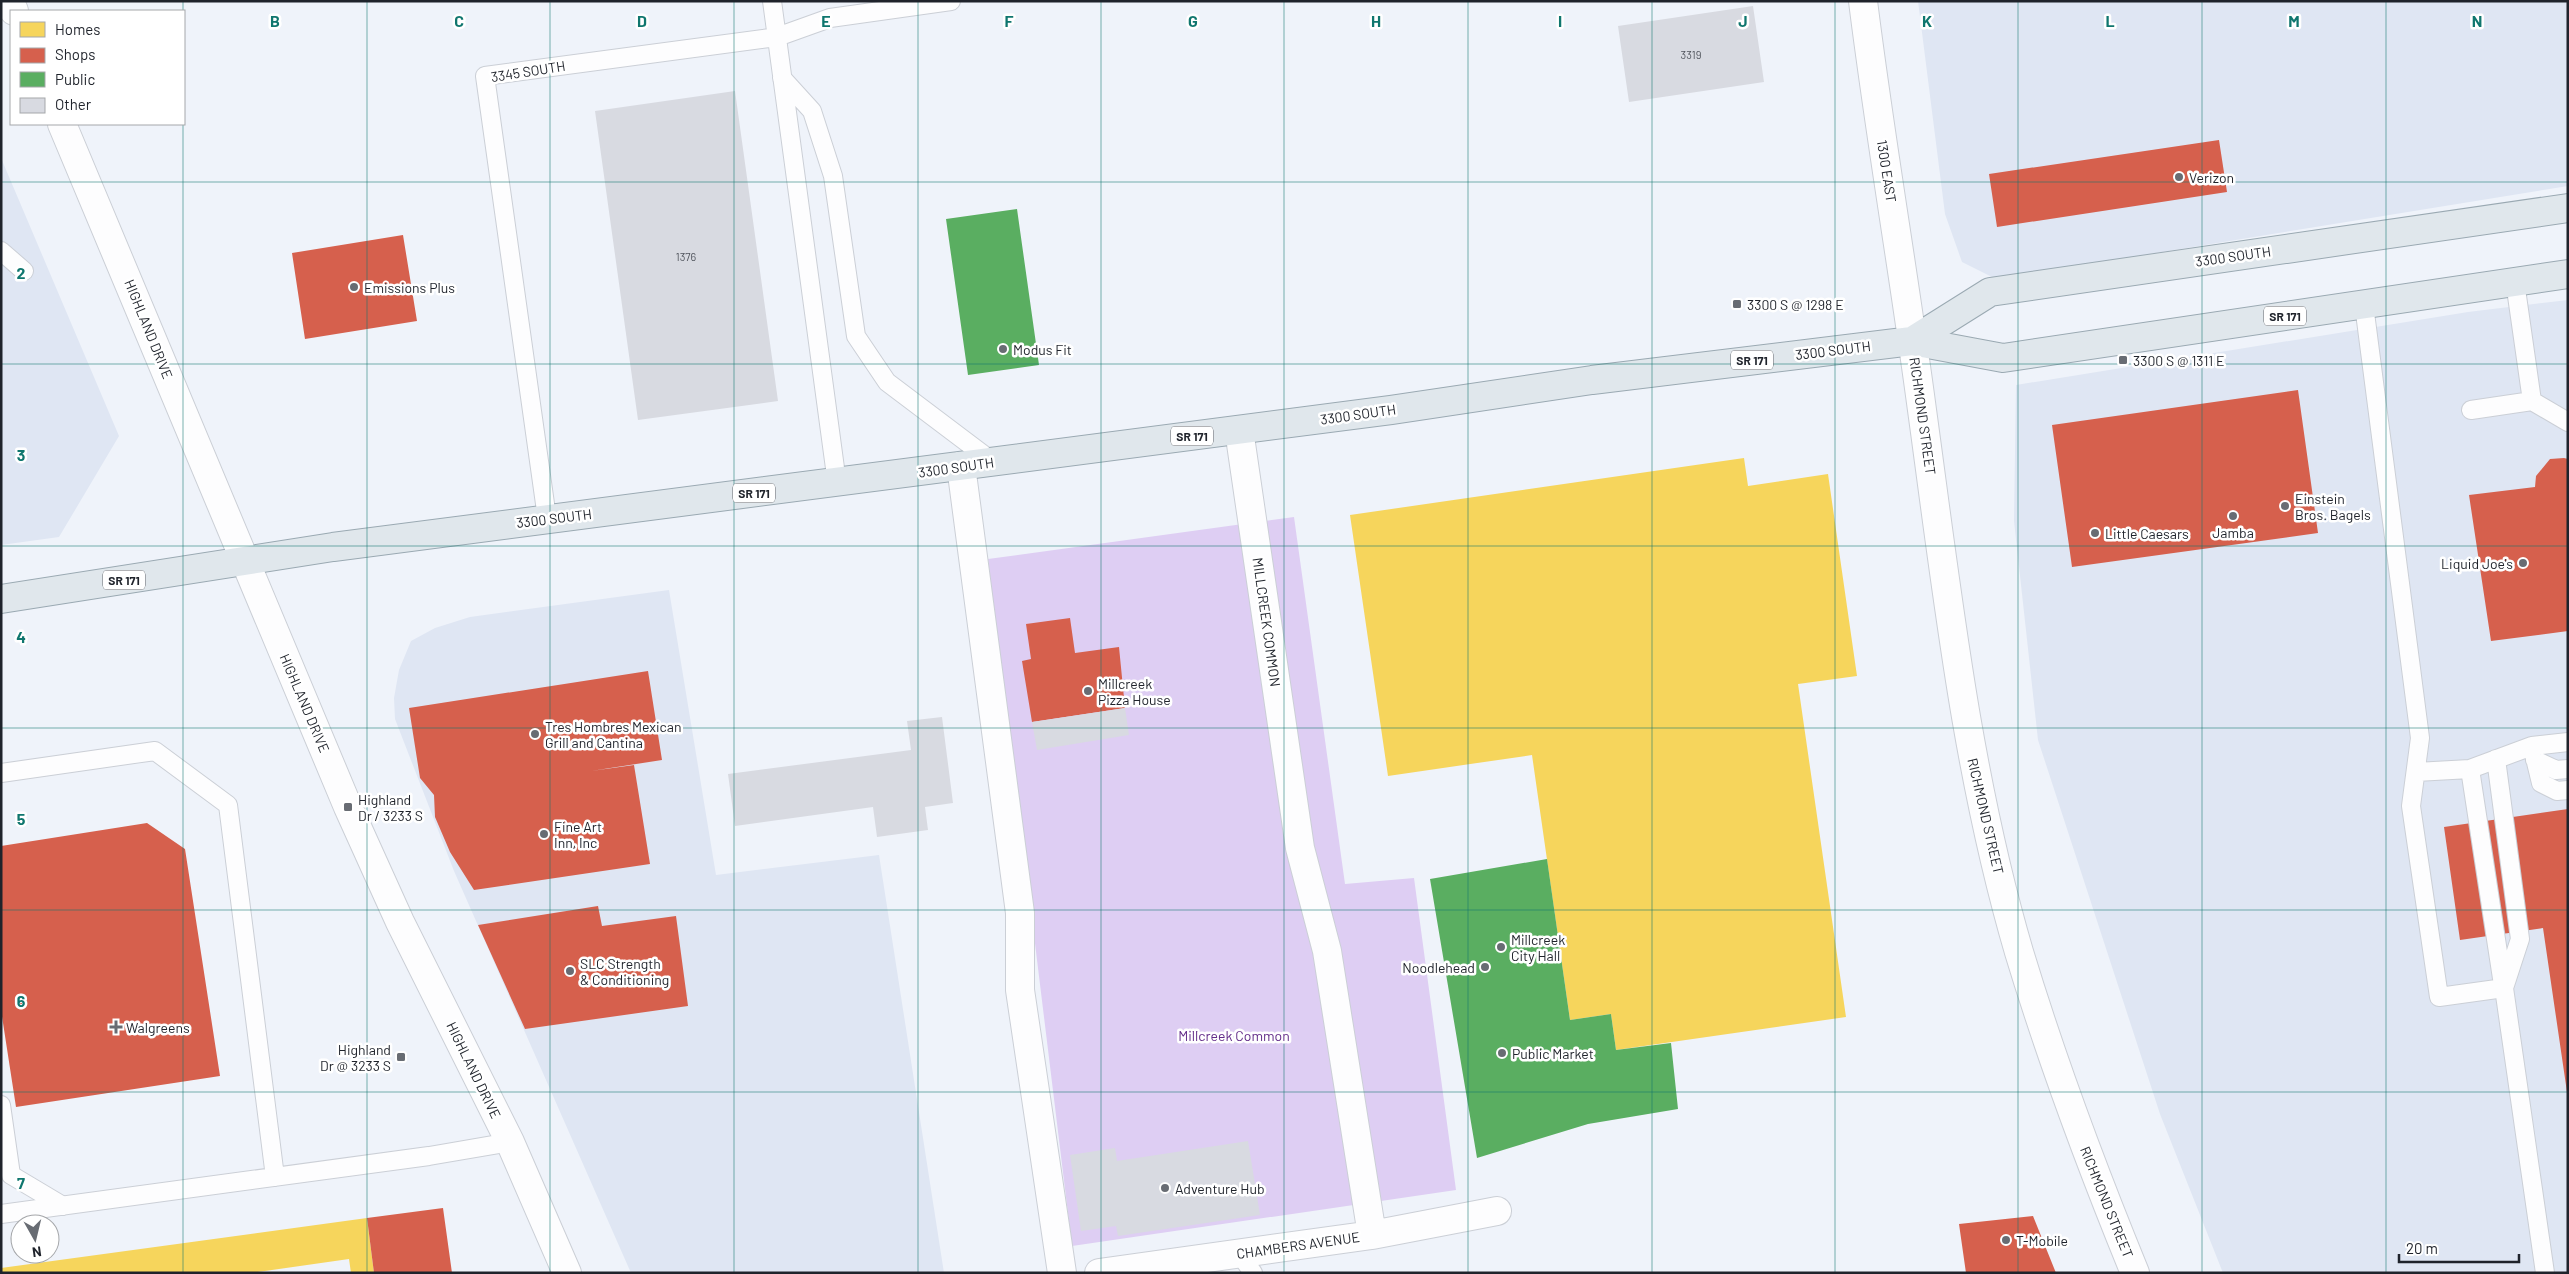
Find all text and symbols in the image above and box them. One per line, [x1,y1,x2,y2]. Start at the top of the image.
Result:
legend [10,10,185,125]
text: B [270,11,280,30]
text: C [454,11,464,30]
text: D [637,11,647,30]
text: E [821,11,831,30]
text: F [1005,11,1014,30]
text: G [1188,11,1198,30]
text: H [1371,11,1381,30]
text: I [1558,11,1562,30]
text: J [1738,11,1748,30]
text: K [1922,11,1932,30]
text: L [2105,11,2115,30]
text: M [2288,11,2300,30]
text: N [2472,11,2482,30]
text: Homes [55,20,100,38]
text: Shops [55,45,95,63]
house number: 3319 [1681,48,1702,61]
street label: 3345 SOUTH [490,57,566,85]
text: Public [55,70,95,88]
text: Other [55,95,92,113]
street label: 1300 EAST [1874,139,1900,203]
place label: Verizon [2189,169,2234,186]
marker: Verizon [2173,171,2185,183]
street label: 3300 SOUTH [2194,242,2272,270]
house number: 1376 [676,250,697,263]
text: 2 [17,263,26,282]
street label: HIGHLAND DRIVE [121,277,177,381]
place label: Emissions Plus [364,279,455,296]
marker: Emissions Plus [348,281,360,293]
place label: 3300 S @ 1298 E [1747,296,1844,313]
marker: 3300 S @ 1298 E [1731,298,1743,310]
road number: SR 171 [2264,306,2306,326]
street label: 3300 SOUTH [1794,337,1872,363]
place label: Modus Fit [1013,341,1072,358]
marker: Modus Fit [997,343,1009,355]
road number: SR 171 [1731,350,1773,370]
place label: 3300 S @ 1311 E [2133,352,2225,369]
marker: 3300 S @ 1311 E [2117,354,2129,366]
street label: RICHMOND STREET [1906,356,1940,476]
street label: 3300 SOUTH [1319,400,1397,428]
road number: SR 171 [1171,426,1213,446]
text: 3 [17,445,25,464]
street label: 3300 SOUTH [917,453,995,481]
road number: SR 171 [733,483,775,502]
place label: Einstein Bros. Bagels [2295,490,2371,523]
marker: Einstein Bros. Bagels [2279,500,2291,512]
street label: 3300 SOUTH [515,505,593,531]
marker: Jamba [2227,510,2239,522]
place label: Jamba [2212,524,2254,541]
place label: Little Caesars [2105,525,2189,542]
marker: Little Caesars [2089,527,2101,539]
place label: Liquid Joe's [2441,555,2513,572]
street label: MILLCREEK COMMON [1250,556,1284,688]
marker: Liquid Joe's [2517,557,2529,569]
road number: SR 171 [103,570,145,590]
text: 4 [16,627,26,646]
street label: HIGHLAND DRIVE [277,651,333,755]
place label: Millcreek Pizza House [1098,675,1171,708]
marker: Millcreek Pizza House [1082,685,1094,697]
place label: Tres Hombres Mexican Grill and Cantina [545,718,682,751]
marker: Tres Hombres Mexican Grill and Cantina [529,728,541,740]
street label: RICHMOND STREET [1964,756,2008,876]
place label: Highland Dr / 3233 S [358,791,423,824]
marker: Highland Dr / 3233 S [342,801,354,813]
text: 5 [17,809,26,828]
place label: Fine Art Inn, Inc [554,818,602,851]
marker: Fine Art Inn, Inc [538,828,550,840]
place label: Millcreek City Hall [1511,931,1565,964]
marker: Millcreek City Hall [1495,941,1507,953]
place label: SLC Strength & Conditioning [580,955,669,988]
place label: Noodlehead [1402,959,1475,976]
marker: Noodlehead [1479,961,1491,973]
marker: SLC Strength & Conditioning [564,965,576,977]
text: 6 [17,991,26,1010]
place label: Walgreens [126,1019,190,1036]
street label: HIGHLAND DRIVE [443,1019,505,1121]
marker: Walgreens [110,1021,122,1033]
park label: Millcreek Common [1178,1027,1290,1044]
place label: Highland Dr @ 3233 S [320,1041,391,1074]
place label: Public Market [1512,1045,1594,1062]
marker: Public Market [1496,1047,1508,1059]
marker: Highland Dr @ 3233 S [395,1051,407,1063]
street label: RICHMOND STREET [2077,1144,2137,1260]
text: 7 [17,1173,25,1192]
place label: Adventure Hub [1175,1180,1265,1197]
marker: Adventure Hub [1159,1182,1171,1194]
north arrow [10,1214,60,1264]
street label: CHAMBERS AVENUE [1235,1228,1361,1262]
place label: T-Mobile [2016,1232,2068,1249]
scale bar [2399,1232,2519,1264]
marker: T-Mobile [2000,1234,2012,1246]
text: 20 m [2406,1239,2438,1257]
text: N [31,1243,43,1261]

